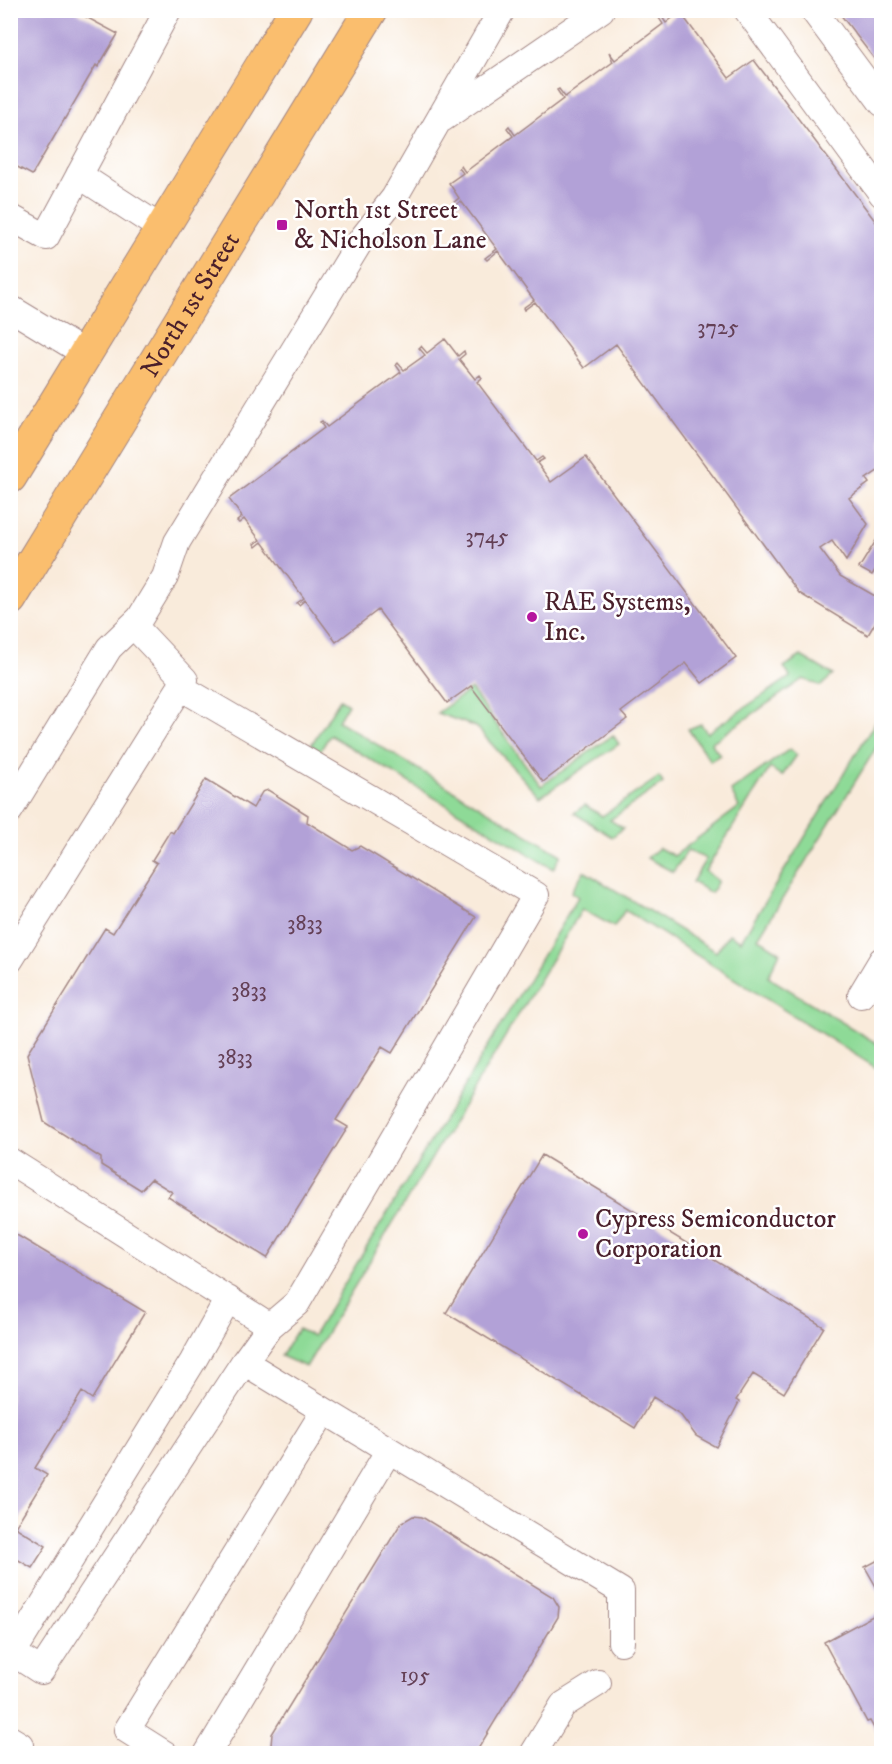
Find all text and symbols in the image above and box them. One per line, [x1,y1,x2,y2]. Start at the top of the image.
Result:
place label: North 1st Street & Nicholson Lane [294,194,487,257]
marker: North 1st Street & Nicholson Lane [275,218,289,232]
street label: North 1st Street [133,226,247,384]
house number: 3725 [697,314,739,341]
house number: 3745 [466,523,509,550]
place label: RAE Systems, Inc. [544,586,691,649]
marker: RAE Systems, Inc. [525,610,539,624]
house number: 3833 [287,910,323,937]
house number: 3833 [231,977,267,1004]
house number: 3833 [217,1044,253,1071]
place label: Cypress Semiconductor Corporation [595,1203,836,1266]
marker: Cypress Semiconductor Corporation [576,1227,590,1241]
house number: 195 [400,1662,430,1689]

